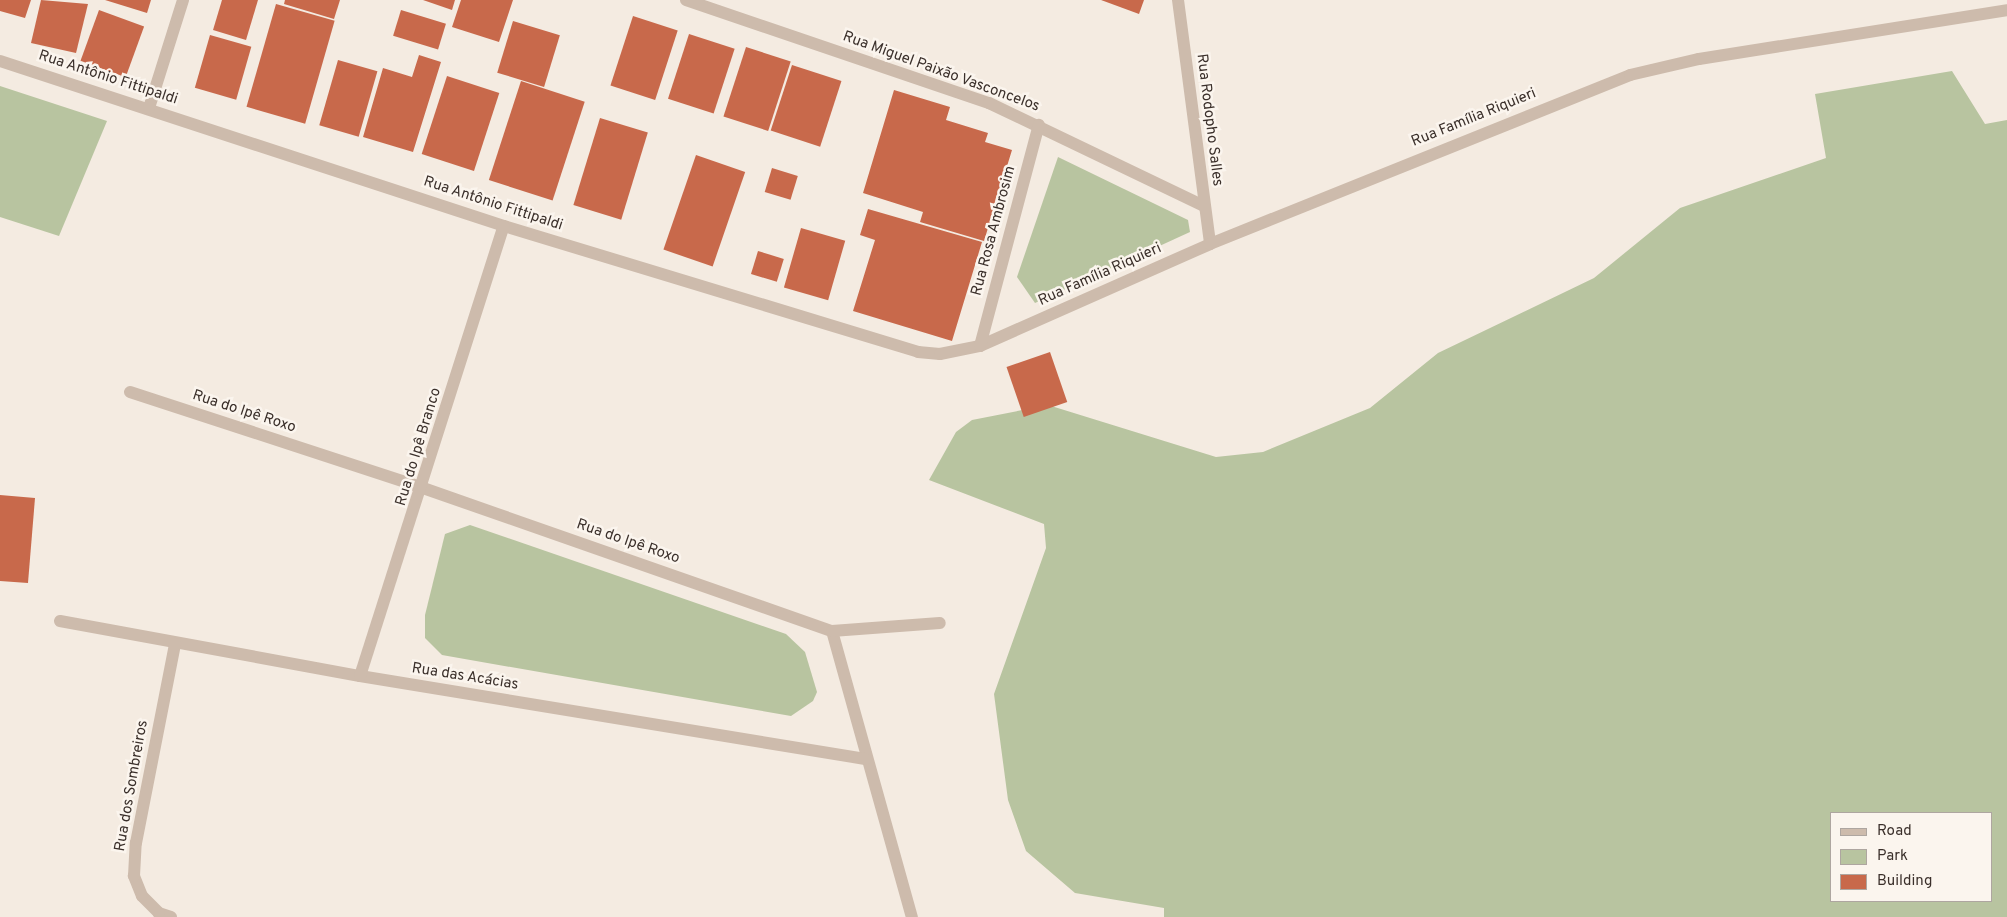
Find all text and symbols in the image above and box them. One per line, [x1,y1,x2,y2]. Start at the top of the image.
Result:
street label: Rua Miguel Paixão Vasconcelos [840,28,1042,116]
street label: Rua Antônio Fittipaldi [36,47,180,109]
street label: Rua Rodopho Salles [1192,53,1226,187]
street label: Rua Família Riquieri [1409,85,1539,151]
street label: Rua Rosa Ambrosim [968,164,1020,298]
street label: Rua Antônio Fittipaldi [421,173,565,235]
street label: Rua Família Riquieri [1036,240,1164,310]
street label: Rua do Ipê Branco [392,386,446,508]
street label: Rua do Ipê Roxo [190,387,298,437]
street label: Rua do Ipê Roxo [574,516,682,568]
street label: Rua das Acácias [410,660,520,694]
street label: Rua dos Sombreiros [112,719,152,853]
legend [1830,812,1992,902]
text: Road [1877,822,1912,841]
text: Park [1877,847,1908,866]
text: Building [1877,872,1932,891]

